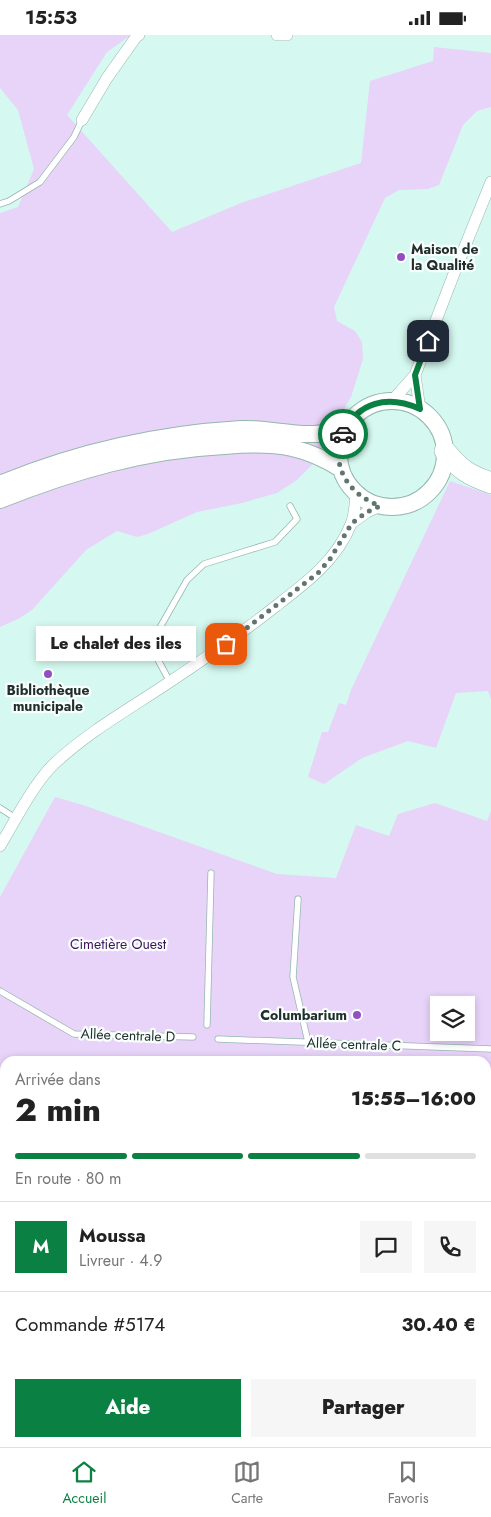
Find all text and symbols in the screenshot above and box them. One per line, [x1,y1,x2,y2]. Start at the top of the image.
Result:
text: 15:53 [25,4,77,31]
place label: Maison de la Qualité [411,239,478,275]
marker: Maison de la Qualité [395,251,407,263]
pin [407,320,449,362]
icon: home [414,327,442,355]
courier [318,409,368,459]
icon: car [329,420,357,448]
pin [205,623,247,665]
callout: Le chalet des iles [36,627,196,661]
icon: bag [212,630,240,658]
text: Le chalet des iles [50,632,182,655]
marker: Bibliothèque municipale [42,668,54,680]
place label: Bibliothèque municipale [7,680,89,716]
park label: Cimetière Ouest [70,934,167,954]
map controls [430,996,475,1041]
button: layers [430,996,475,1041]
place label: Columbarium [260,1005,347,1025]
marker: Columbarium [351,1009,363,1021]
street label: Allée centrale D [80,1023,176,1047]
street label: Allée centrale C [306,1032,402,1056]
text: Arrivée dans [15,1068,100,1091]
text: 15:55–16:00 [351,1085,476,1112]
text: 2 min [15,1087,101,1133]
text: En route · 80 m [15,1167,121,1190]
button: chat [360,1221,412,1273]
button: phone [424,1221,476,1273]
text: Moussa [79,1222,146,1249]
text: M [33,1233,49,1260]
text: Livreur · 4.9 [79,1249,163,1272]
text: Commande #5174 [15,1311,165,1338]
text: 30.40 € [402,1311,476,1338]
button: Aide [15,1379,241,1437]
button: Partager [251,1379,476,1437]
tab: Accueil [62,1458,106,1508]
tab: Carte [231,1458,263,1508]
tab: Favoris [388,1458,429,1508]

